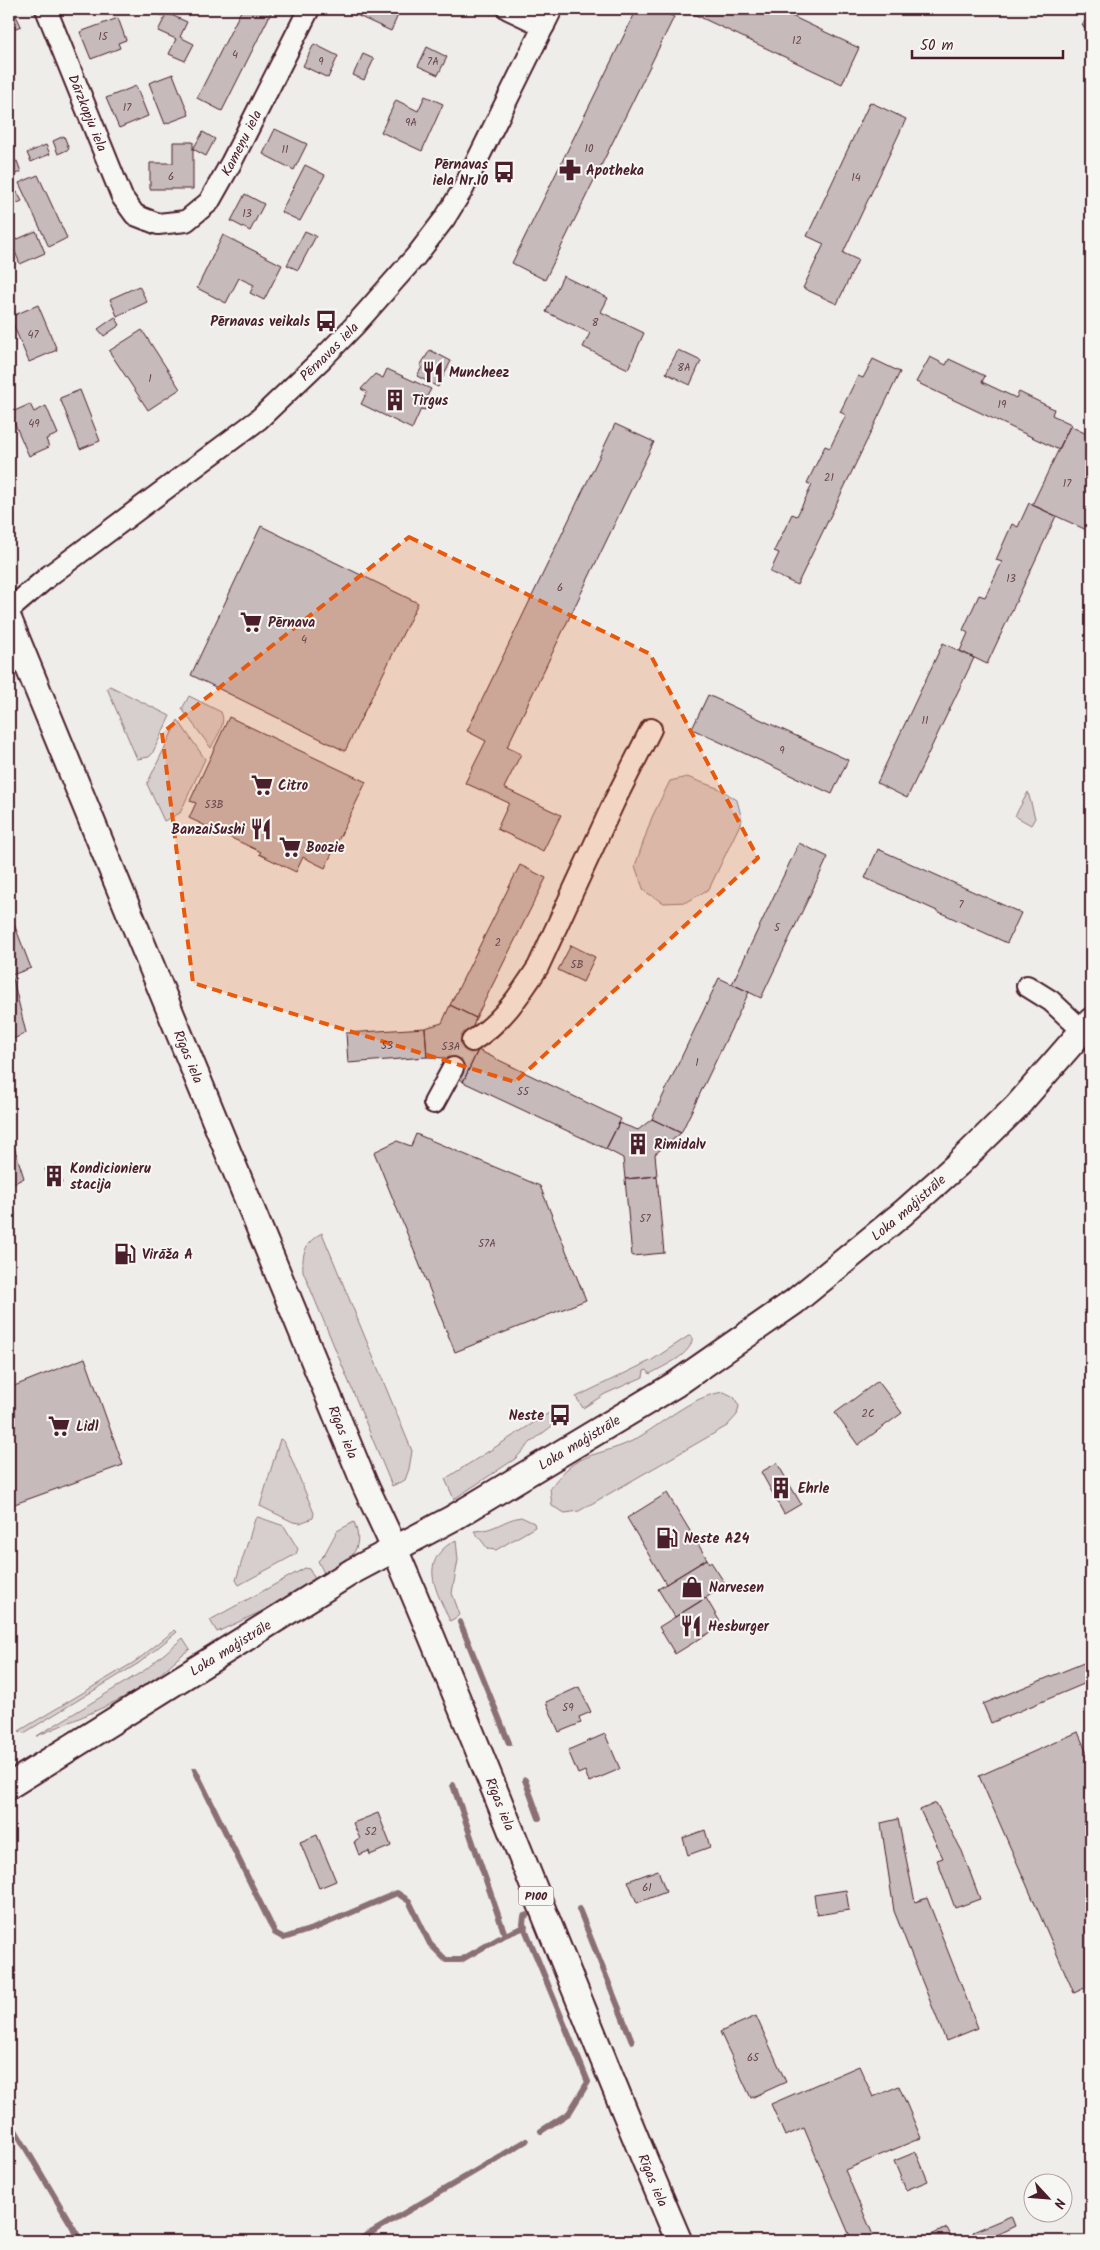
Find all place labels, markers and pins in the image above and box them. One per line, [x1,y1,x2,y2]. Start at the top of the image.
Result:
place label: Pērnavas iela Nr.10 [433,154,489,192]
pharmacy icon: Apotheka [557,157,583,183]
bus stop icon: Pērnavas iela Nr.10 [491,159,517,185]
place label: Apotheka [586,160,644,182]
bus stop icon: Pērnavas veikals [313,308,339,334]
place label: Pērnavas veikals [210,311,310,333]
restaurant icon: Muncheez [420,359,446,385]
place label: Muncheez [449,362,510,384]
building icon: Tirgus [382,387,408,413]
place label: Tirgus [412,390,449,412]
supermarket icon: Pērnava [238,609,264,635]
place label: Pērnava [268,612,315,634]
supermarket icon: Citro [249,772,275,798]
place label: Citro [278,775,309,797]
restaurant icon: BanzaiSushi [248,816,274,842]
place label: BanzaiSushi [171,819,245,841]
supermarket icon: Boozie [277,834,303,860]
place label: Boozie [306,837,345,859]
building icon: Rimidalv [625,1131,651,1157]
place label: Rimidalv [654,1134,707,1156]
place label: Kondicionieru stacija [70,1158,151,1196]
building icon: Kondicionieru stacija [41,1163,67,1189]
fuel station icon: Virāža A [112,1241,138,1267]
place label: Virāža A [142,1244,193,1266]
bus stop icon: Neste [547,1402,573,1428]
place label: Neste [509,1405,544,1427]
supermarket icon: Lidl [46,1413,72,1439]
place label: Lidl [76,1416,99,1438]
building icon: Ehrle [768,1475,794,1501]
place label: Ehrle [798,1478,829,1500]
fuel station icon: Neste A24 [654,1525,680,1551]
place label: Neste A24 [684,1528,750,1550]
shop icon: Narvesen [679,1574,705,1600]
place label: Narvesen [709,1577,764,1599]
restaurant icon: Hesburger [678,1613,704,1639]
place label: Hesburger [708,1616,770,1638]

